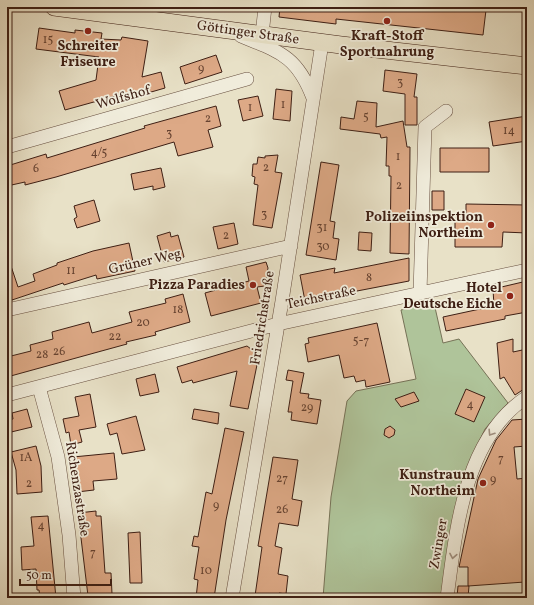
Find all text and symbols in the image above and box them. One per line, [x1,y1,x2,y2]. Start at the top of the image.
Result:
street label: Göttinger Straße [196,16,301,50]
marker: Kraft-Stoff Sportnahrung [382,16,392,26]
marker: Schreiter Friseure [83,26,93,36]
place label: Kraft-Stoff Sportnahrung [340,27,435,62]
house number: 15 [43,32,53,48]
place label: Schreiter Friseure [57,37,119,72]
house number: 9 [198,61,204,77]
house number: 3 [397,75,403,91]
street label: Wolfshof [94,81,154,115]
house number: 1 [281,97,285,113]
house number: 1 [248,100,252,116]
house number: 5 [363,109,369,125]
house number: 2 [205,111,211,127]
house number: 14 [503,123,515,139]
house number: 3 [166,126,172,142]
house number: 4/5 [91,145,108,161]
house number: 1 [396,149,400,165]
house number: 2 [263,160,269,176]
house number: 6 [33,161,39,177]
house number: 2 [396,178,402,194]
house number: 3 [261,207,267,223]
place label: Polizeiinspektion Northeim [365,208,483,243]
house number: 31 [317,220,327,236]
marker: Polizeiinspektion Northeim [486,220,496,230]
house number: 2 [223,228,229,244]
house number: 30 [316,239,330,255]
street label: Grüner Weg [107,244,183,280]
house number: 11 [66,263,76,279]
street label: Friedrichstraße [246,269,280,366]
house number: 8 [366,270,372,286]
place label: Pizza Paradies [149,276,245,295]
place label: Hotel Deutsche Eiche [403,279,502,314]
marker: Pizza Paradies [248,280,258,290]
street label: Teichstraße [284,281,358,315]
marker: Hotel Deutsche Eiche [505,291,515,301]
house number: 18 [173,302,183,318]
house number: 20 [136,315,150,331]
house number: 22 [109,329,121,345]
house number: 5-7 [353,333,369,349]
house number: 26 [53,344,65,360]
house number: 28 [36,347,48,363]
house number: 4 [466,397,474,413]
house number: 29 [301,400,313,416]
one-way arrow [488,429,496,436]
street label: Richenzastraße [60,440,94,538]
house number: 1A [19,450,33,466]
house number: 7 [498,451,504,467]
place label: Kunstraum Northeim [399,466,475,501]
house number: 27 [276,471,288,487]
house number: 9 [490,472,496,488]
house number: 2 [26,476,32,492]
marker: Kunstraum Northeim [478,478,488,488]
house number: 9 [213,498,219,514]
house number: 26 [276,502,288,518]
street label: Zwinger [425,517,453,571]
house number: 4 [37,518,45,534]
house number: 7 [90,545,96,561]
one-way arrow [449,553,458,559]
scale bar [20,561,111,587]
house number: 10 [200,563,212,579]
text: 50 m [26,568,52,584]

